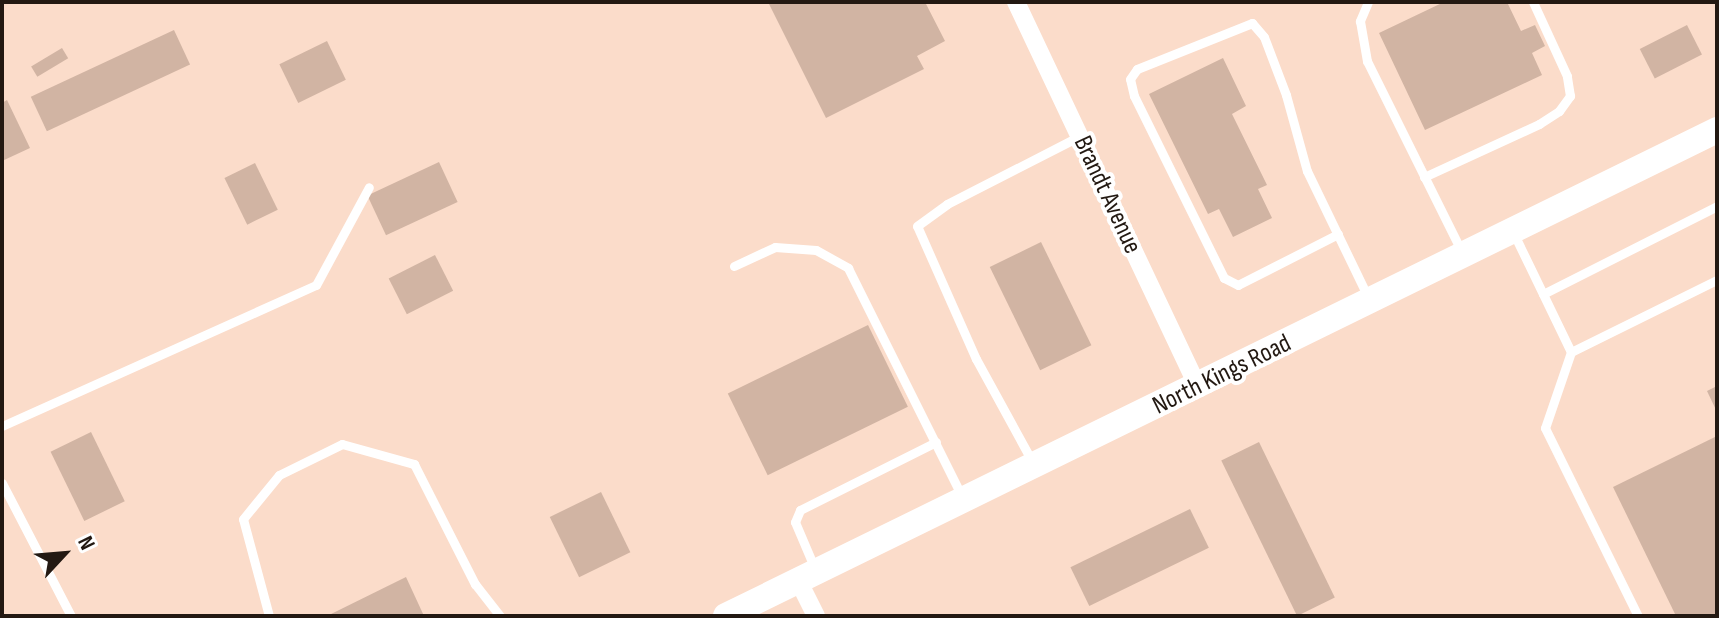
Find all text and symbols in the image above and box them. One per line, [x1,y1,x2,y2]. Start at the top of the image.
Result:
street label: Brandt Avenue [1066,131,1148,259]
street label: North Kings Road [1148,328,1296,422]
north arrow [24,514,104,594]
text: N [71,532,101,554]

